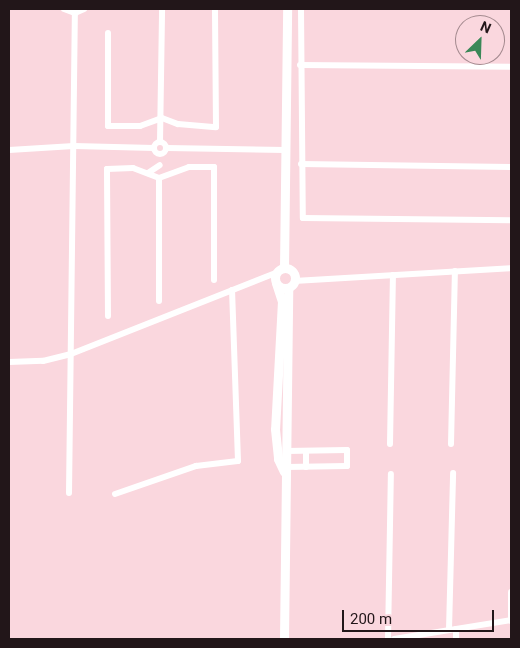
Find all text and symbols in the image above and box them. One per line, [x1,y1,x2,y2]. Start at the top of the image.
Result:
north arrow [455,15,505,65]
text: N [478,18,493,37]
scale bar [345,600,498,632]
text: 200 m [350,610,392,628]

